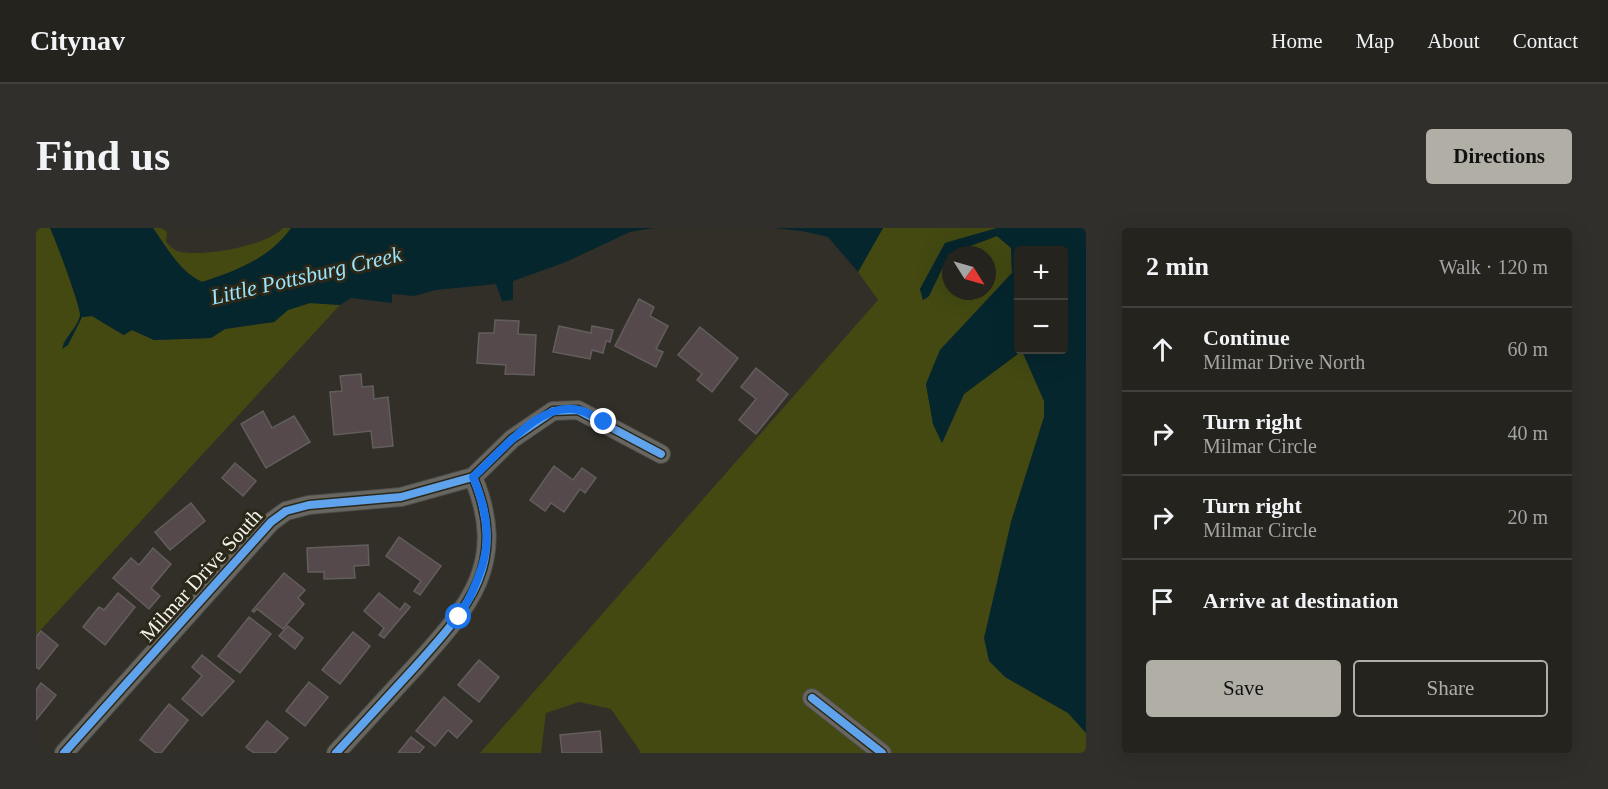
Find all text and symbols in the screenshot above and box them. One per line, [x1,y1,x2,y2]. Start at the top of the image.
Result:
text: Citynav [30,25,125,56]
text: Home [1271,29,1323,53]
text: Map [1356,29,1394,53]
text: About [1427,29,1480,53]
text: Contact [1513,29,1578,53]
button: Directions [1426,129,1572,184]
text: Find us [36,133,170,179]
water label: Little Pottsburg Creek [207,241,405,310]
north arrow [942,246,996,300]
map controls [1014,246,1068,354]
button: + [1014,246,1068,300]
text: 2 min [1146,252,1209,281]
text: Walk · 120 m [1439,256,1548,278]
button: − [1014,300,1068,354]
text: Continue [1203,325,1290,350]
icon: ahead [1146,333,1179,366]
text: 60 m [1507,338,1548,360]
text: Milmar Drive North [1203,351,1365,373]
route end [590,408,616,434]
text: Turn right [1203,409,1302,434]
icon: right [1146,417,1179,450]
text: 40 m [1507,422,1548,444]
text: Milmar Circle [1203,435,1317,457]
text: Turn right [1203,493,1302,518]
icon: right [1146,501,1179,534]
street label: Milmar Drive South [135,503,267,646]
text: 20 m [1507,506,1548,528]
text: Milmar Circle [1203,519,1317,541]
icon: arrive [1146,585,1179,618]
text: Arrive at destination [1203,588,1399,613]
route start [445,603,471,629]
button: Save [1146,660,1341,717]
button: Share [1353,660,1548,717]

